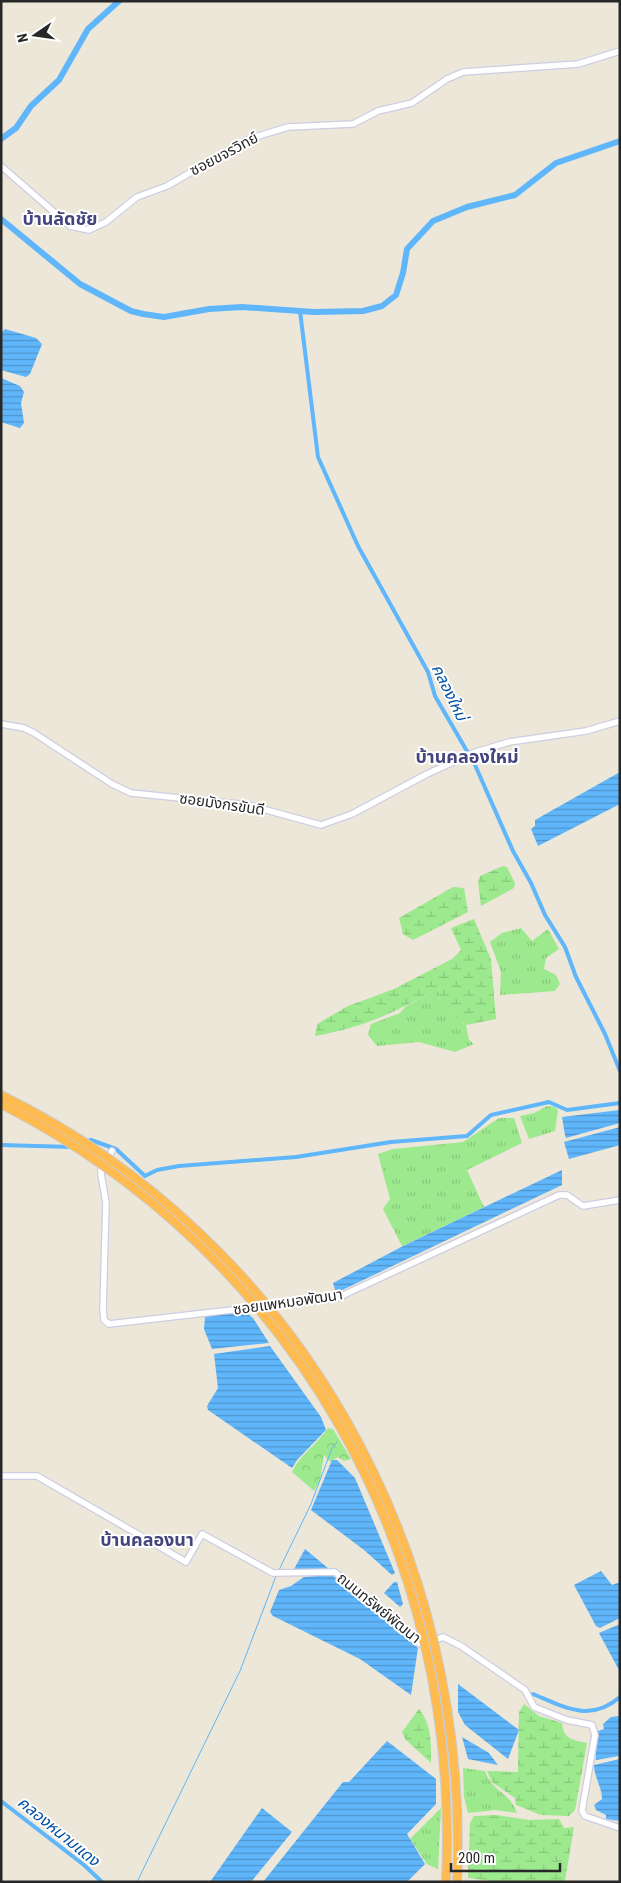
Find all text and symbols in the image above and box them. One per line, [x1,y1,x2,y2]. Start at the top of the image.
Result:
north arrow [10,10,60,60]
text: N [14,32,31,44]
street label: ซอยขจรวิทย์ [187,128,261,180]
district label: บ้านลัดชัย [22,208,98,229]
water label: คลองใหม่ [428,661,472,726]
district label: บ้านคลองใหม่ [415,746,519,767]
street label: ซอยมังกรขันดี [178,789,266,819]
street label: ซอยแพหมอพัฒนา [232,1285,344,1319]
district label: บ้านคลองนา [100,1529,194,1550]
street label: ถนนทรัพย์พัฒนา [334,1569,424,1647]
water label: คลองหนามแดง [14,1793,104,1871]
scale bar [451,1840,560,1872]
text: 200 m [458,1849,495,1867]

